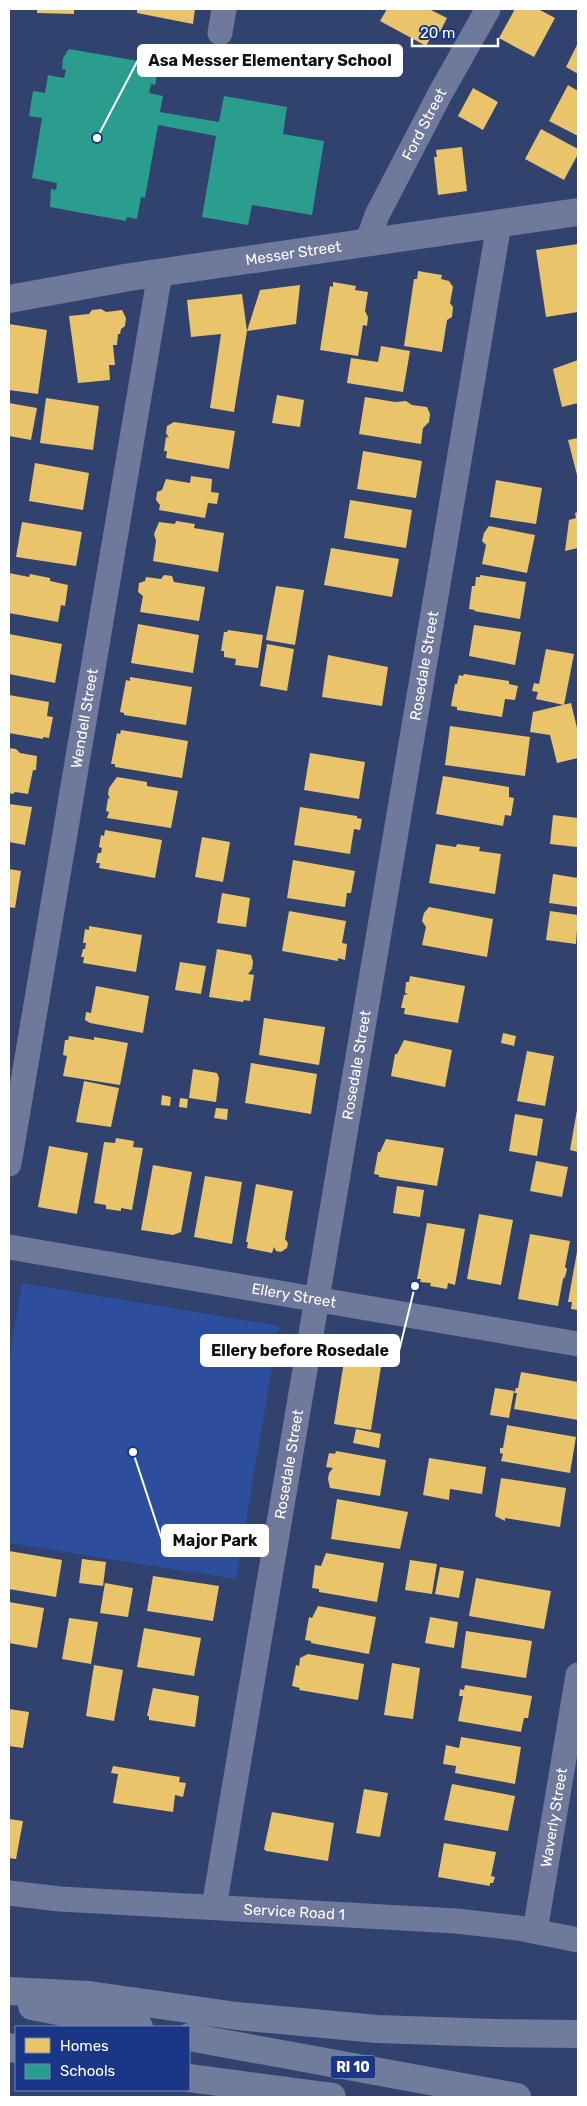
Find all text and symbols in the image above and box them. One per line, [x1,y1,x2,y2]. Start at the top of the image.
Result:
scale bar [412,15,498,47]
text: 20 m [420,24,455,42]
callout: Asa Messer Elementary School [138,45,402,76]
text: Asa Messer Elementary School [148,51,392,70]
street label: Ford Street [398,85,450,163]
street label: Messer Street [244,237,342,269]
street label: Rosedale Street [406,609,442,722]
street label: Wendell Street [67,667,102,770]
street label: Rosedale Street [338,1009,375,1121]
street label: Ellery Street [250,1280,338,1312]
callout: Ellery before Rosedale [201,1335,399,1366]
text: Ellery before Rosedale [211,1341,389,1360]
street label: Rosedale Street [271,1408,307,1520]
callout: Major Park [162,1525,268,1556]
text: Major Park [173,1531,258,1550]
street label: Waverly Street [537,1766,571,1869]
street label: Service Road 1 [243,1900,345,1924]
legend [15,2026,190,2091]
text: Homes [60,2037,109,2055]
road number: RI 10 [330,2056,376,2078]
text: Schools [60,2062,116,2080]

